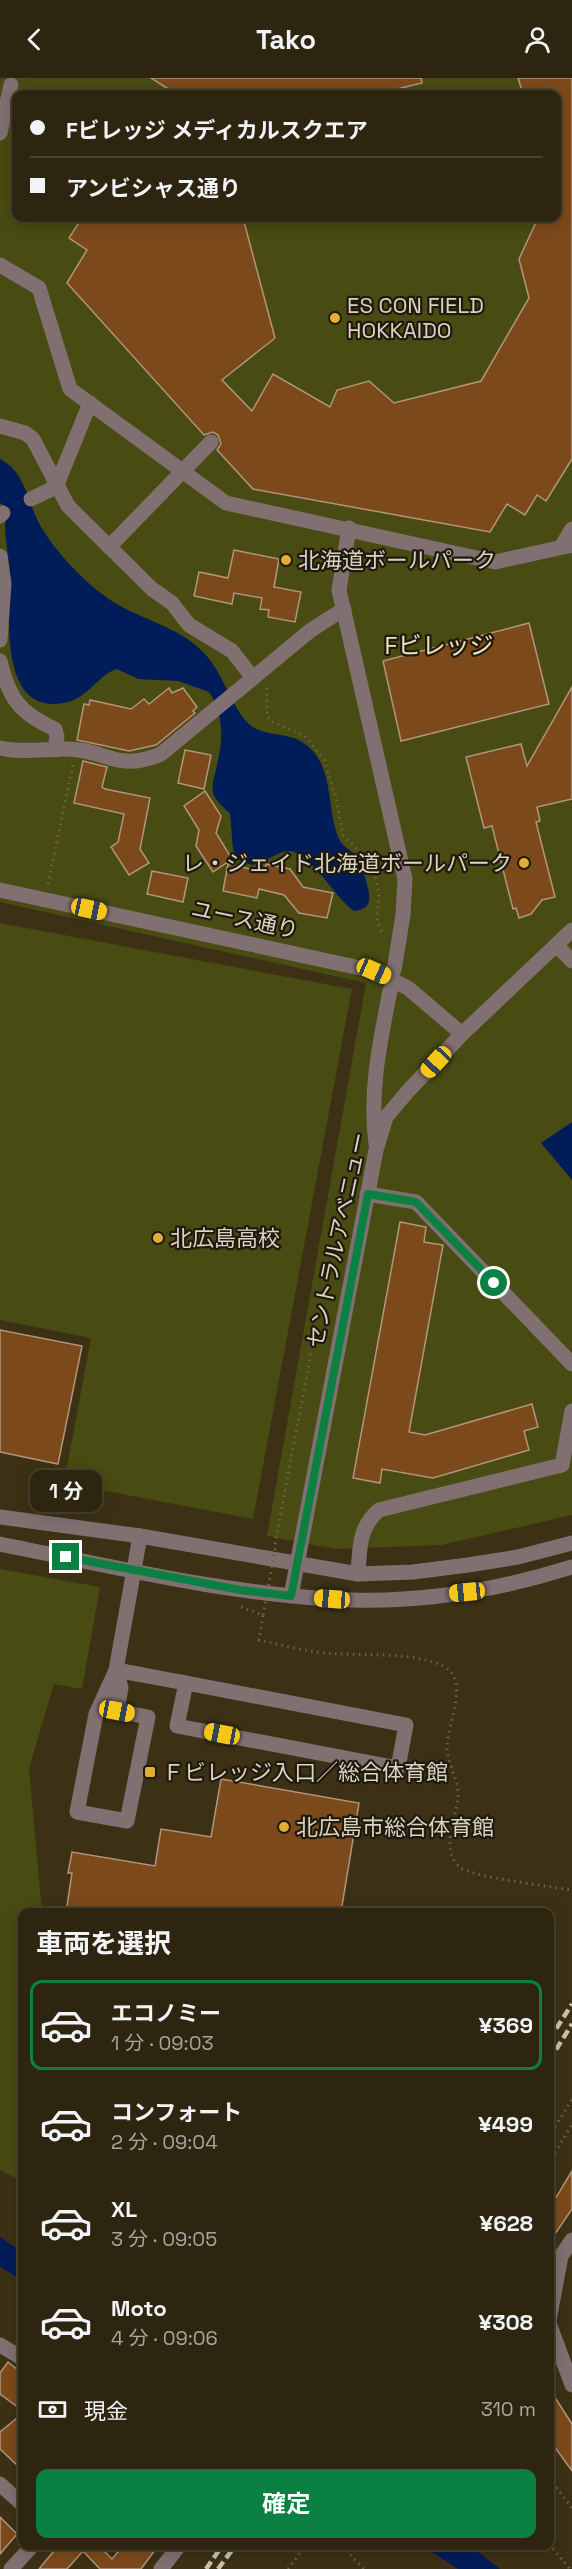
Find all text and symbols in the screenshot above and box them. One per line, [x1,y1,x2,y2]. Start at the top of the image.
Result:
text: Tako [256,22,316,57]
icon: back [18,23,51,56]
icon: person [521,23,554,56]
text: Fビレッジ メディカルスクエア [66,116,368,144]
text: アンビシャス通り [66,174,241,202]
place label: ES CON FIELD HOKKAIDO [347,291,484,344]
marker: ES CON FIELD HOKKAIDO [328,311,342,325]
place label: 北海道ボールパーク [298,546,496,574]
marker: 北海道ボールパーク [279,553,293,567]
district label: Fビレッジ [385,630,493,661]
place label: レ・ジェイド北海道ボールパーク [182,849,512,877]
marker: レ・ジェイド北海道ボールパーク [517,856,531,870]
street label: ユース通り [189,894,301,944]
car [70,896,108,922]
car [354,955,394,987]
car [417,1043,455,1081]
street label: セントラルアベニュー [300,1130,374,1350]
place label: 北広島高校 [170,1224,280,1252]
marker: 北広島高校 [151,1231,165,1245]
route start [480,1269,507,1296]
callout: 1 分 [30,1470,102,1512]
text: 1 分 [49,1478,83,1504]
route end [52,1543,79,1570]
car [448,1581,486,1603]
car [313,1589,351,1609]
car [98,1699,136,1723]
car [203,1722,241,1746]
place label: Ｆビレッジ入口／総合体育館 [162,1758,448,1786]
marker: Ｆビレッジ入口／総合体育館 [143,1765,157,1779]
place label: 北広島市総合体育館 [296,1813,494,1841]
marker: 北広島市総合体育館 [277,1820,291,1834]
text: 車両を選択 [36,1926,171,1961]
icon: car [39,1998,93,2052]
text: エコノミー [111,1999,221,2027]
text: ¥369 [479,2011,533,2039]
text: 1 分 · 09:03 [111,2030,214,2056]
icon: car [39,2097,93,2151]
text: コンフォート [111,2098,242,2126]
text: ¥499 [478,2110,533,2138]
text: 2 分 · 09:04 [111,2129,218,2155]
text: XL [111,2195,137,2223]
icon: car [39,2196,93,2250]
text: ¥628 [480,2209,533,2237]
text: 3 分 · 09:05 [111,2226,217,2252]
text: Moto [111,2294,167,2322]
icon: car [39,2295,93,2349]
text: ¥308 [479,2308,533,2336]
text: 4 分 · 09:06 [111,2325,218,2351]
icon: cash [36,2393,69,2426]
text: 310 m [481,2396,536,2422]
text: 現金 [84,2397,128,2425]
button: 確定 [36,2469,536,2538]

